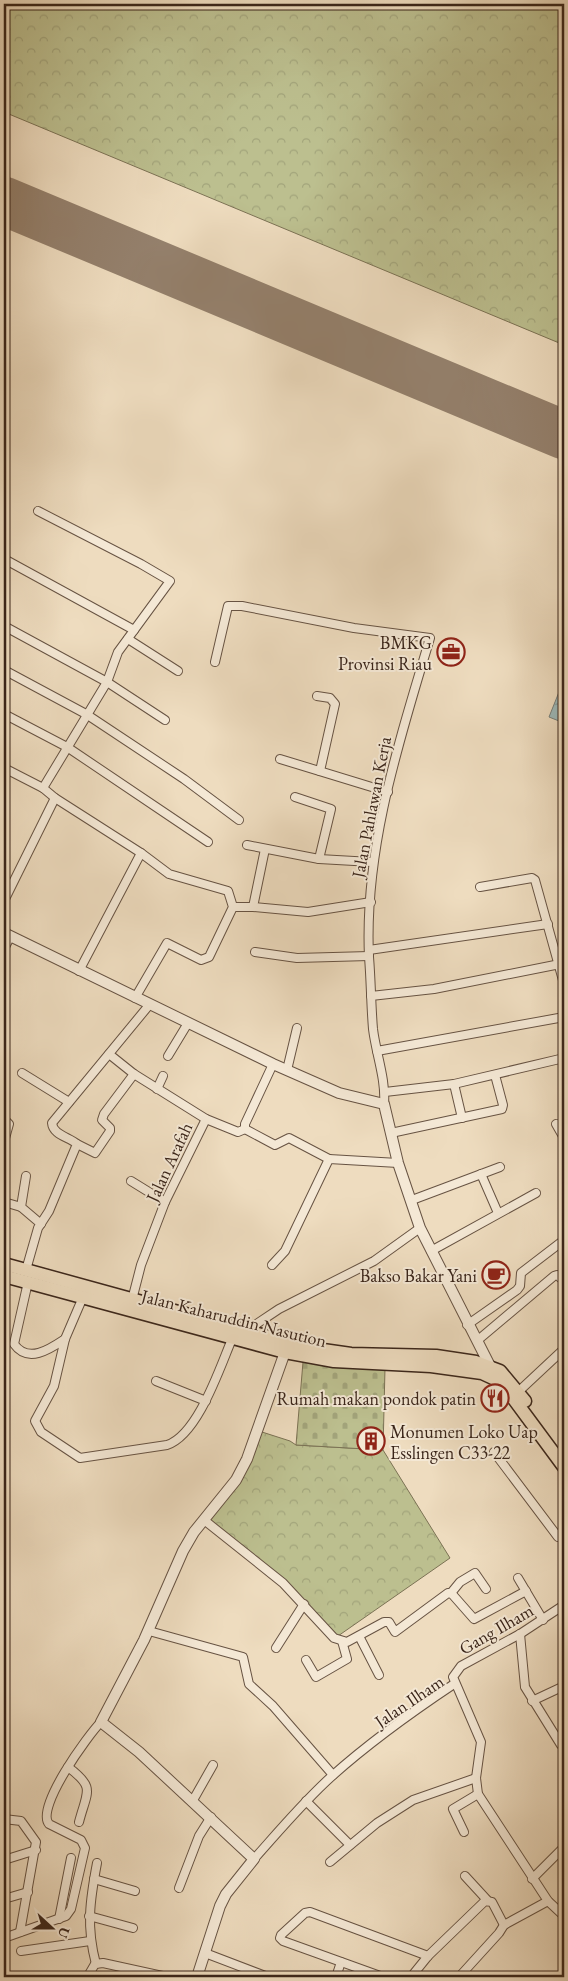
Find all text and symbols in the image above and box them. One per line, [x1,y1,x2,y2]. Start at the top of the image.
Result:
place label: BMKG Provinsi Riau [338,631,433,675]
office icon: BMKG Provinsi Riau [436,637,466,667]
street label: Jalan Pahlawan Kerja [346,734,396,882]
street label: Jalan Arafah [140,1118,197,1207]
cafe icon: Bakso Bakar Yani [481,1260,511,1290]
place label: Bakso Bakar Yani [360,1264,478,1287]
street label: Jalan Kaharuddin Nasution [137,1283,330,1352]
restaurant icon: Rumah makan pondok patin [480,1383,510,1413]
place label: Rumah makan pondok patin [276,1387,476,1410]
place label: Monumen Loko Uap Esslingen C33-22 [390,1420,538,1464]
building icon: Monumen Loko Uap Esslingen C33-22 [356,1426,386,1456]
street label: Gang Ilham [455,1599,537,1659]
street label: Jalan Ilham [368,1669,448,1734]
north arrow [28,1904,78,1954]
text: U [54,1925,74,1941]

